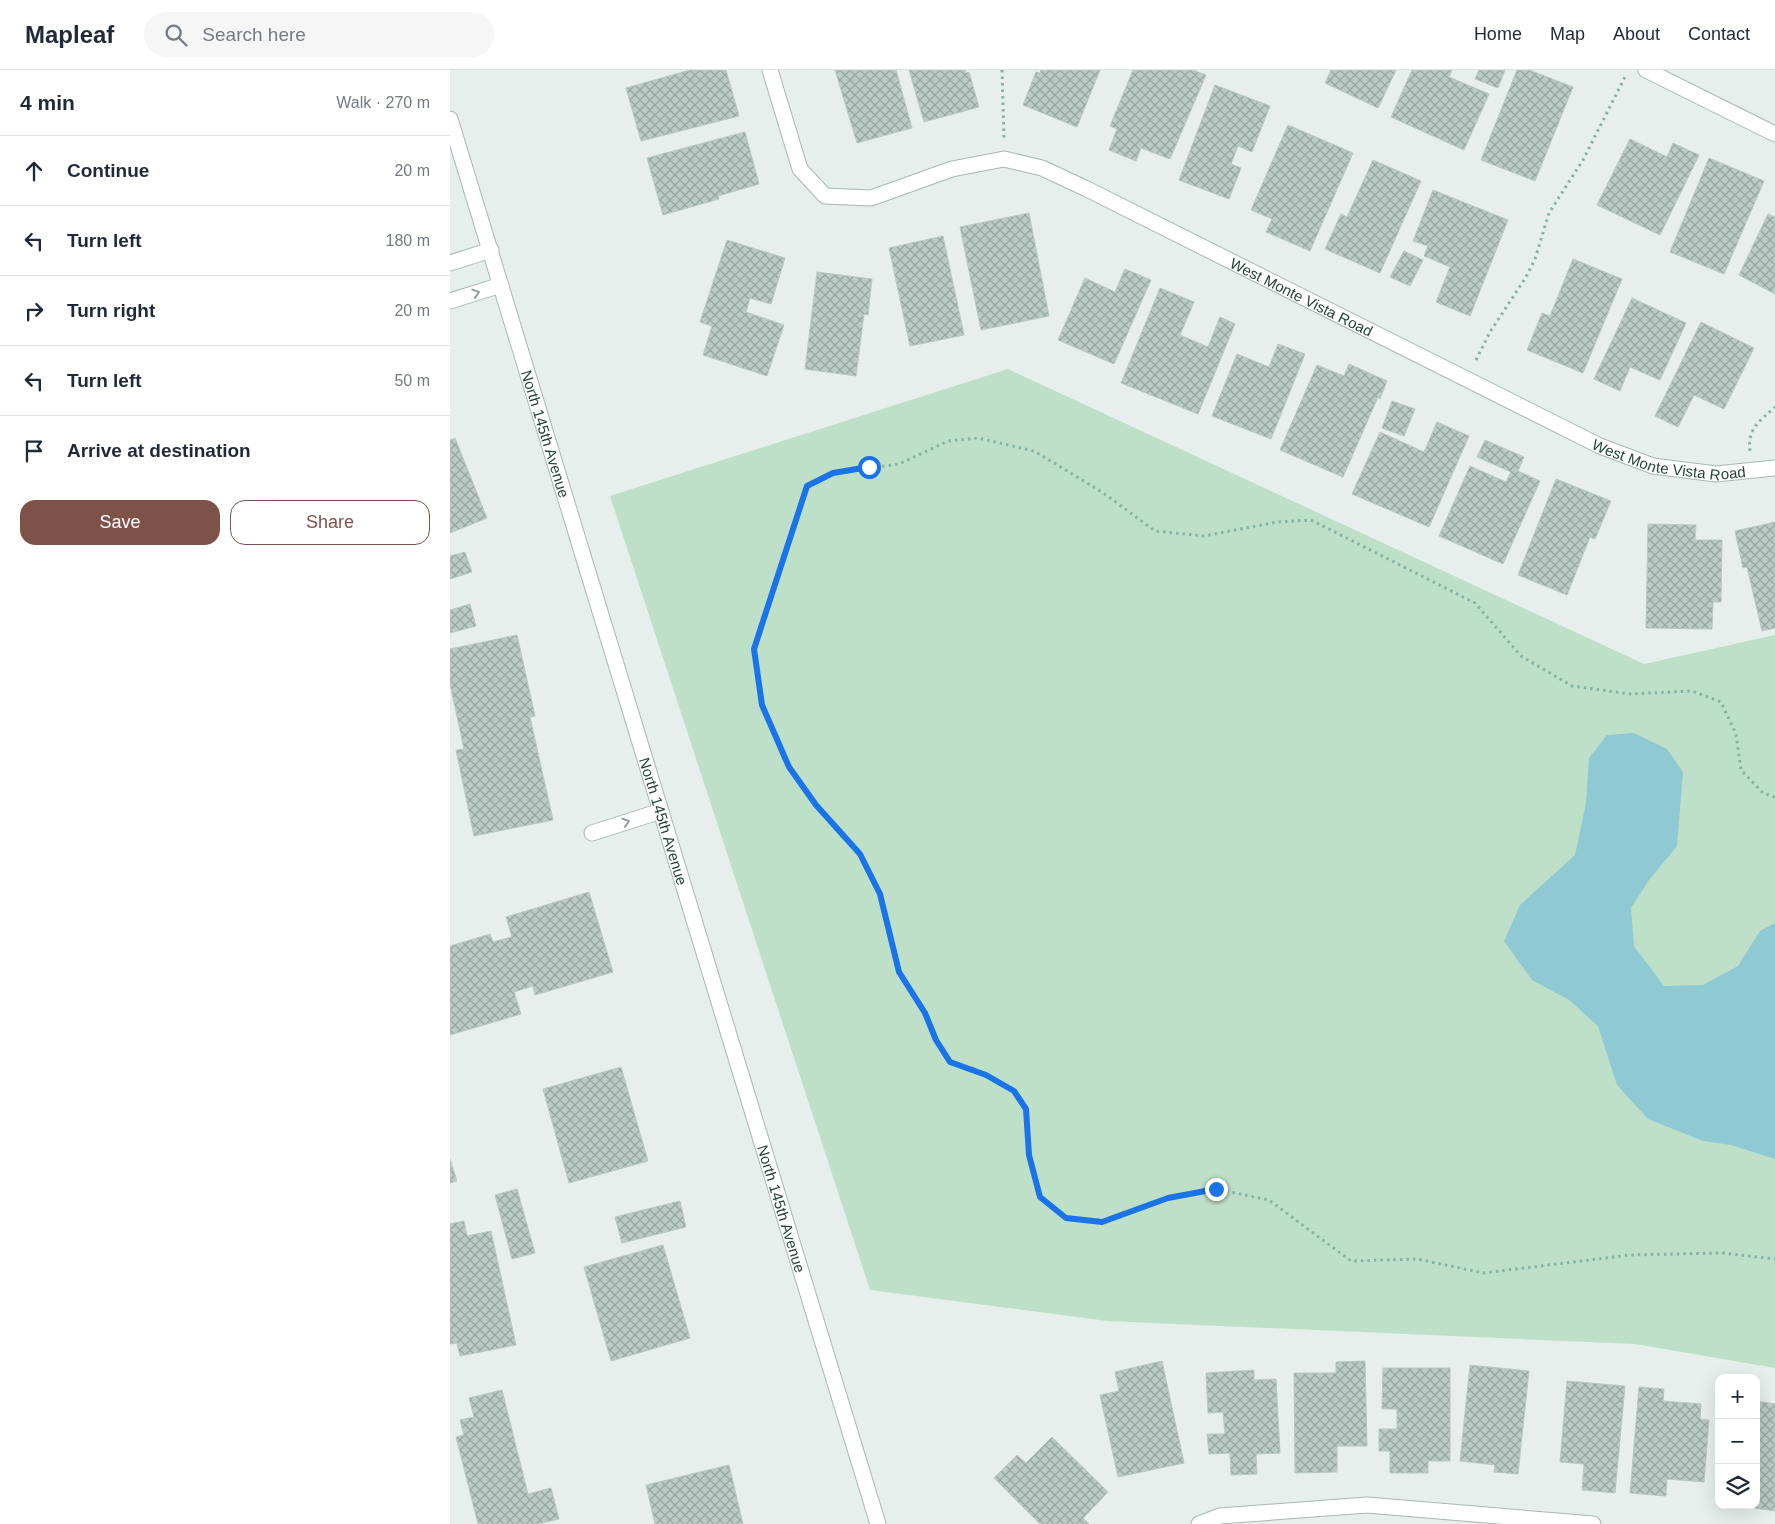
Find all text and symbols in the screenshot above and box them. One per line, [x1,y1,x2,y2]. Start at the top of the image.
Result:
search box [144,12,494,57]
text: Mapleaf [25,21,114,48]
icon: search [162,21,190,49]
text: Search here [202,24,306,45]
text: Home [1474,24,1522,44]
text: Map [1550,24,1585,44]
text: About [1613,24,1660,44]
text: Contact [1688,24,1750,44]
text: 4 min [20,91,75,114]
text: Walk · 270 m [336,94,430,111]
icon: ahead [20,157,48,185]
text: Continue [67,160,149,181]
text: 20 m [394,162,430,179]
icon: left [20,227,48,255]
text: Turn left [67,230,142,251]
text: 180 m [386,232,430,249]
street label: West Monte Vista Road [1228,254,1376,339]
one-way arrow [471,289,479,299]
icon: right [20,297,48,325]
text: Turn right [67,300,155,321]
text: 20 m [394,302,430,319]
icon: left [20,367,48,395]
street label: North 145th Avenue [518,368,573,500]
text: Turn left [67,370,142,391]
text: 50 m [394,372,430,389]
street label: West Monte Vista Road [1590,435,1746,483]
icon: arrive [20,437,48,465]
text: Arrive at destination [67,440,251,461]
route start [858,456,881,479]
button: Save [20,500,220,545]
button: Share [230,500,430,545]
street label: North 145th Avenue [636,755,691,887]
one-way arrow [622,817,630,827]
street label: North 145th Avenue [754,1143,809,1274]
route end [1205,1178,1228,1201]
map controls [1715,1374,1760,1509]
button: + [1715,1374,1760,1419]
button: − [1715,1419,1760,1464]
button: layers [1715,1464,1760,1509]

